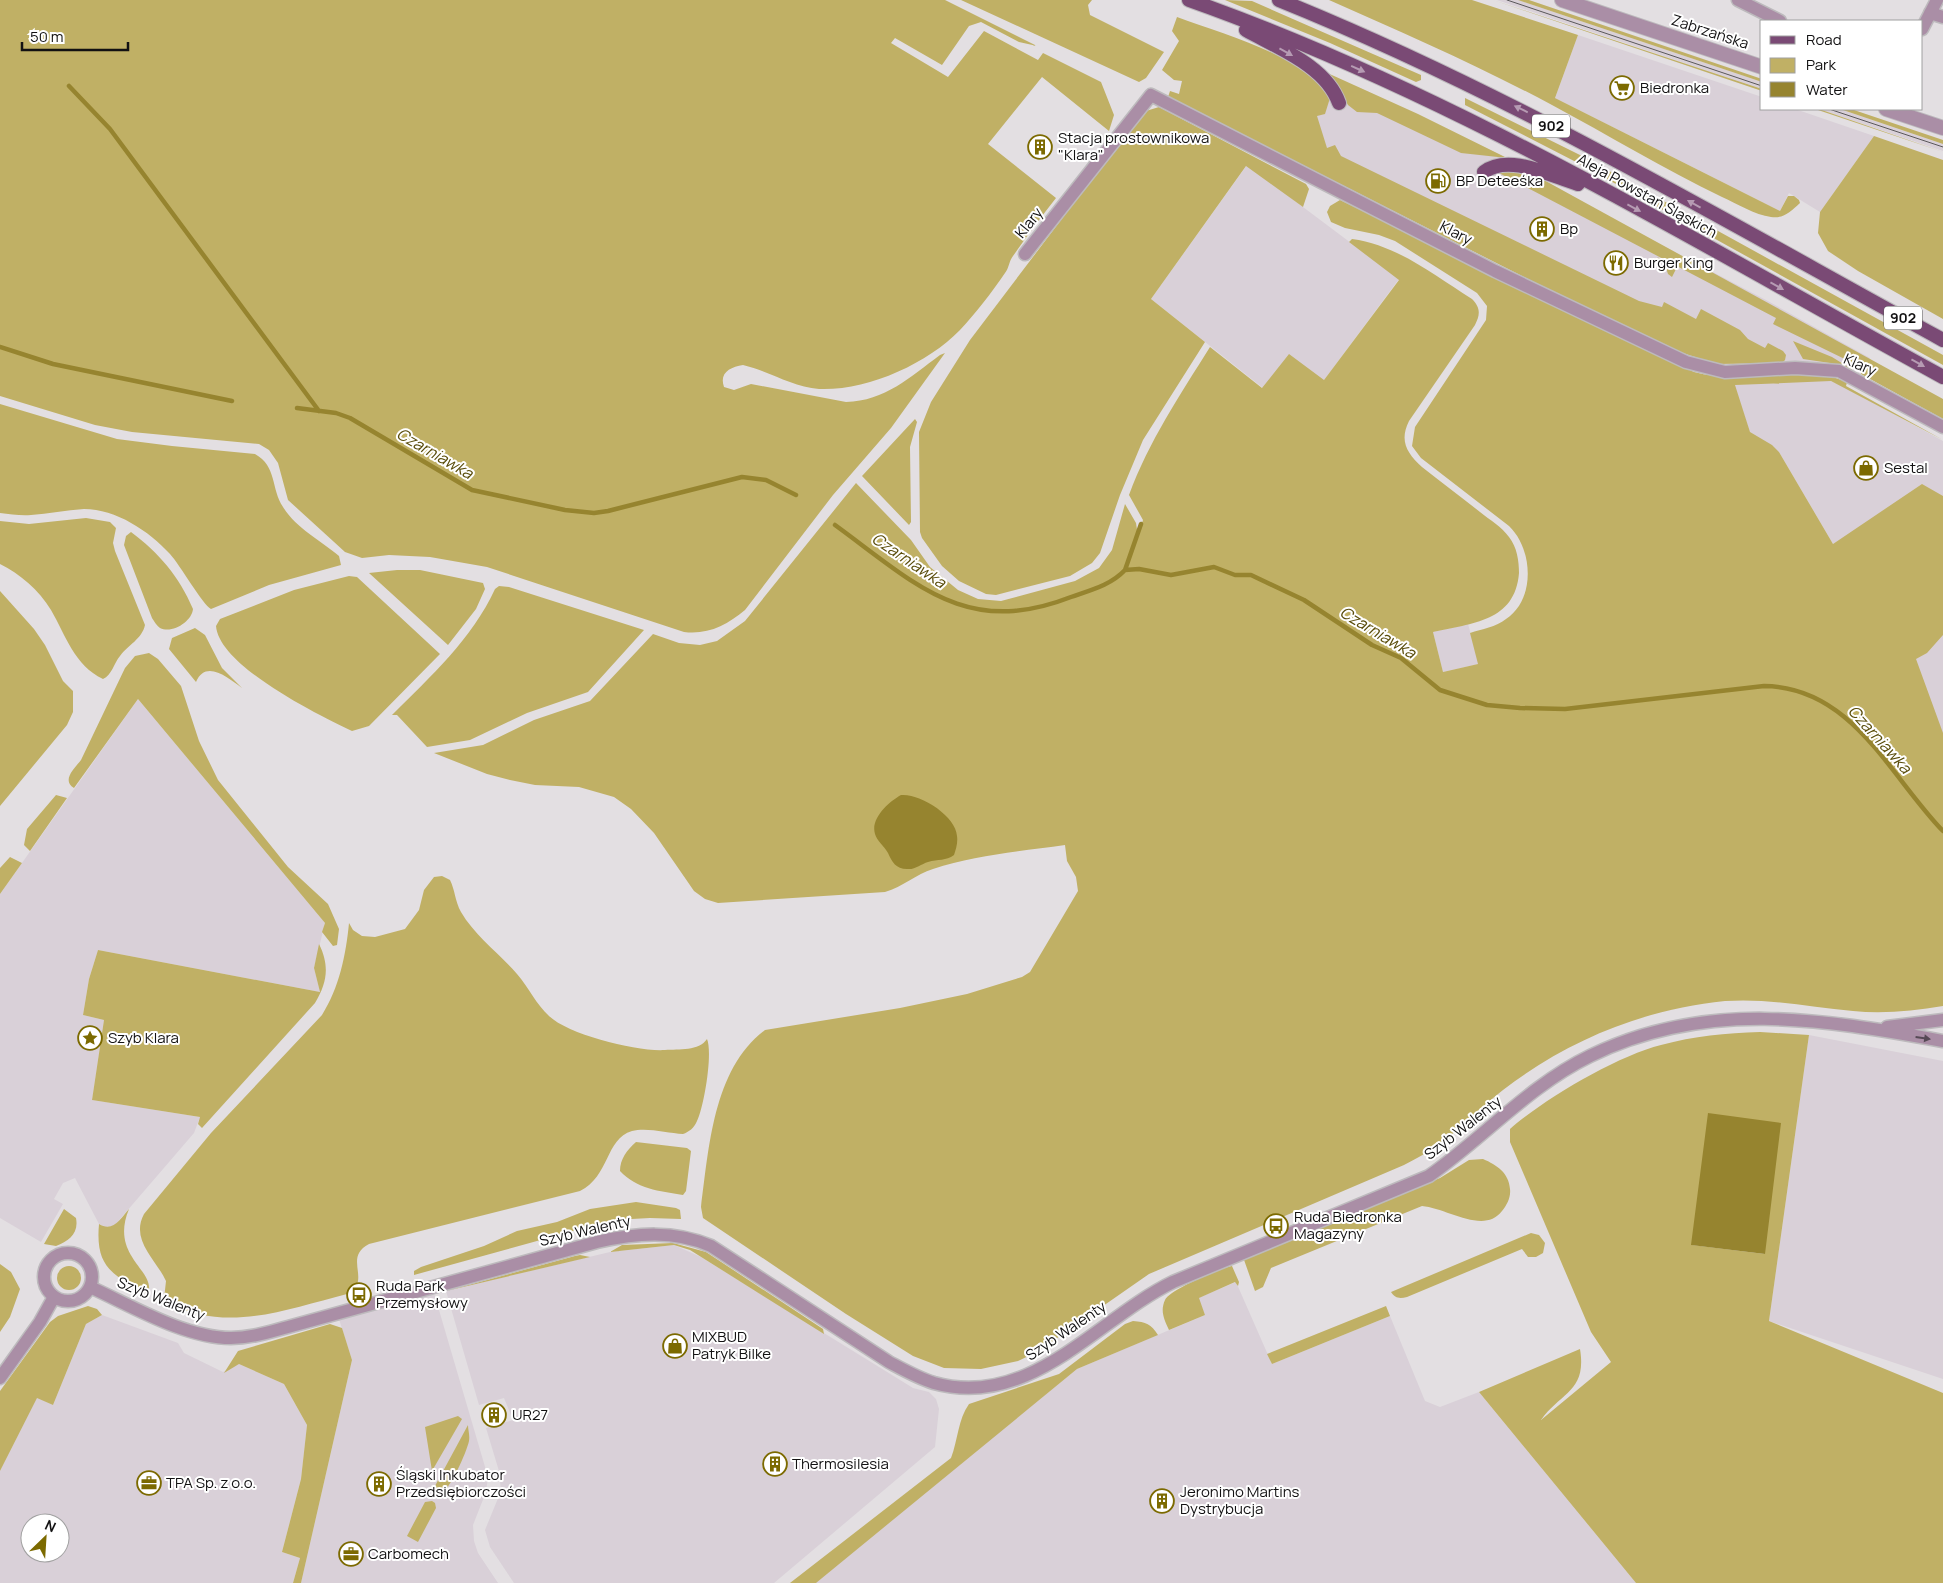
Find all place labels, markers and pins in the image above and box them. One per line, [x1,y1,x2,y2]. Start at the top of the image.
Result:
supermarket icon: Biedronka [1609,75,1635,101]
place label: Biedronka [1640,77,1709,98]
place label: Stacja prostownikowa "Klara" [1058,127,1209,165]
building icon: Stacja prostownikowa "Klara" [1027,134,1053,160]
fuel station icon: BP Deteeśka [1425,168,1451,194]
place label: BP Deteeśka [1456,170,1543,191]
building icon: Bp [1529,216,1555,242]
place label: Bp [1560,218,1578,239]
restaurant icon: Burger King [1603,250,1629,276]
place label: Burger King [1634,252,1713,273]
shop icon: Sestal [1853,455,1879,481]
place label: Sestal [1884,457,1928,478]
place icon: Szyb Klara [77,1025,103,1051]
place label: Szyb Klara [108,1027,179,1048]
place label: Ruda Biedronka Magazyny [1294,1206,1402,1244]
bus stop icon: Ruda Biedronka Magazyny [1263,1213,1289,1239]
place label: Ruda Park Przemysłowy [376,1275,468,1313]
bus stop icon: Ruda Park Przemysłowy [346,1282,372,1308]
place label: MIXBUD Patryk Bilke [692,1326,771,1364]
shop icon: MIXBUD Patryk Bilke [662,1333,688,1359]
building icon: UR27 [481,1402,507,1428]
place label: UR27 [512,1404,548,1425]
building icon: Thermosilesia [762,1451,788,1477]
place label: Thermosilesia [792,1453,889,1474]
place label: Śląski Inkubator Przedsiębiorczości [396,1464,526,1502]
office icon: TPA Sp. z o.o. [136,1470,162,1496]
building icon: Śląski Inkubator Przedsiębiorczości [366,1471,392,1497]
place label: TPA Sp. z o.o. [166,1472,256,1493]
place label: Jeronimo Martins Dystrybucja [1180,1481,1300,1519]
building icon: Jeronimo Martins Dystrybucja [1149,1488,1175,1514]
office icon: Carbomech [338,1541,364,1567]
place label: Carbomech [368,1543,449,1564]

